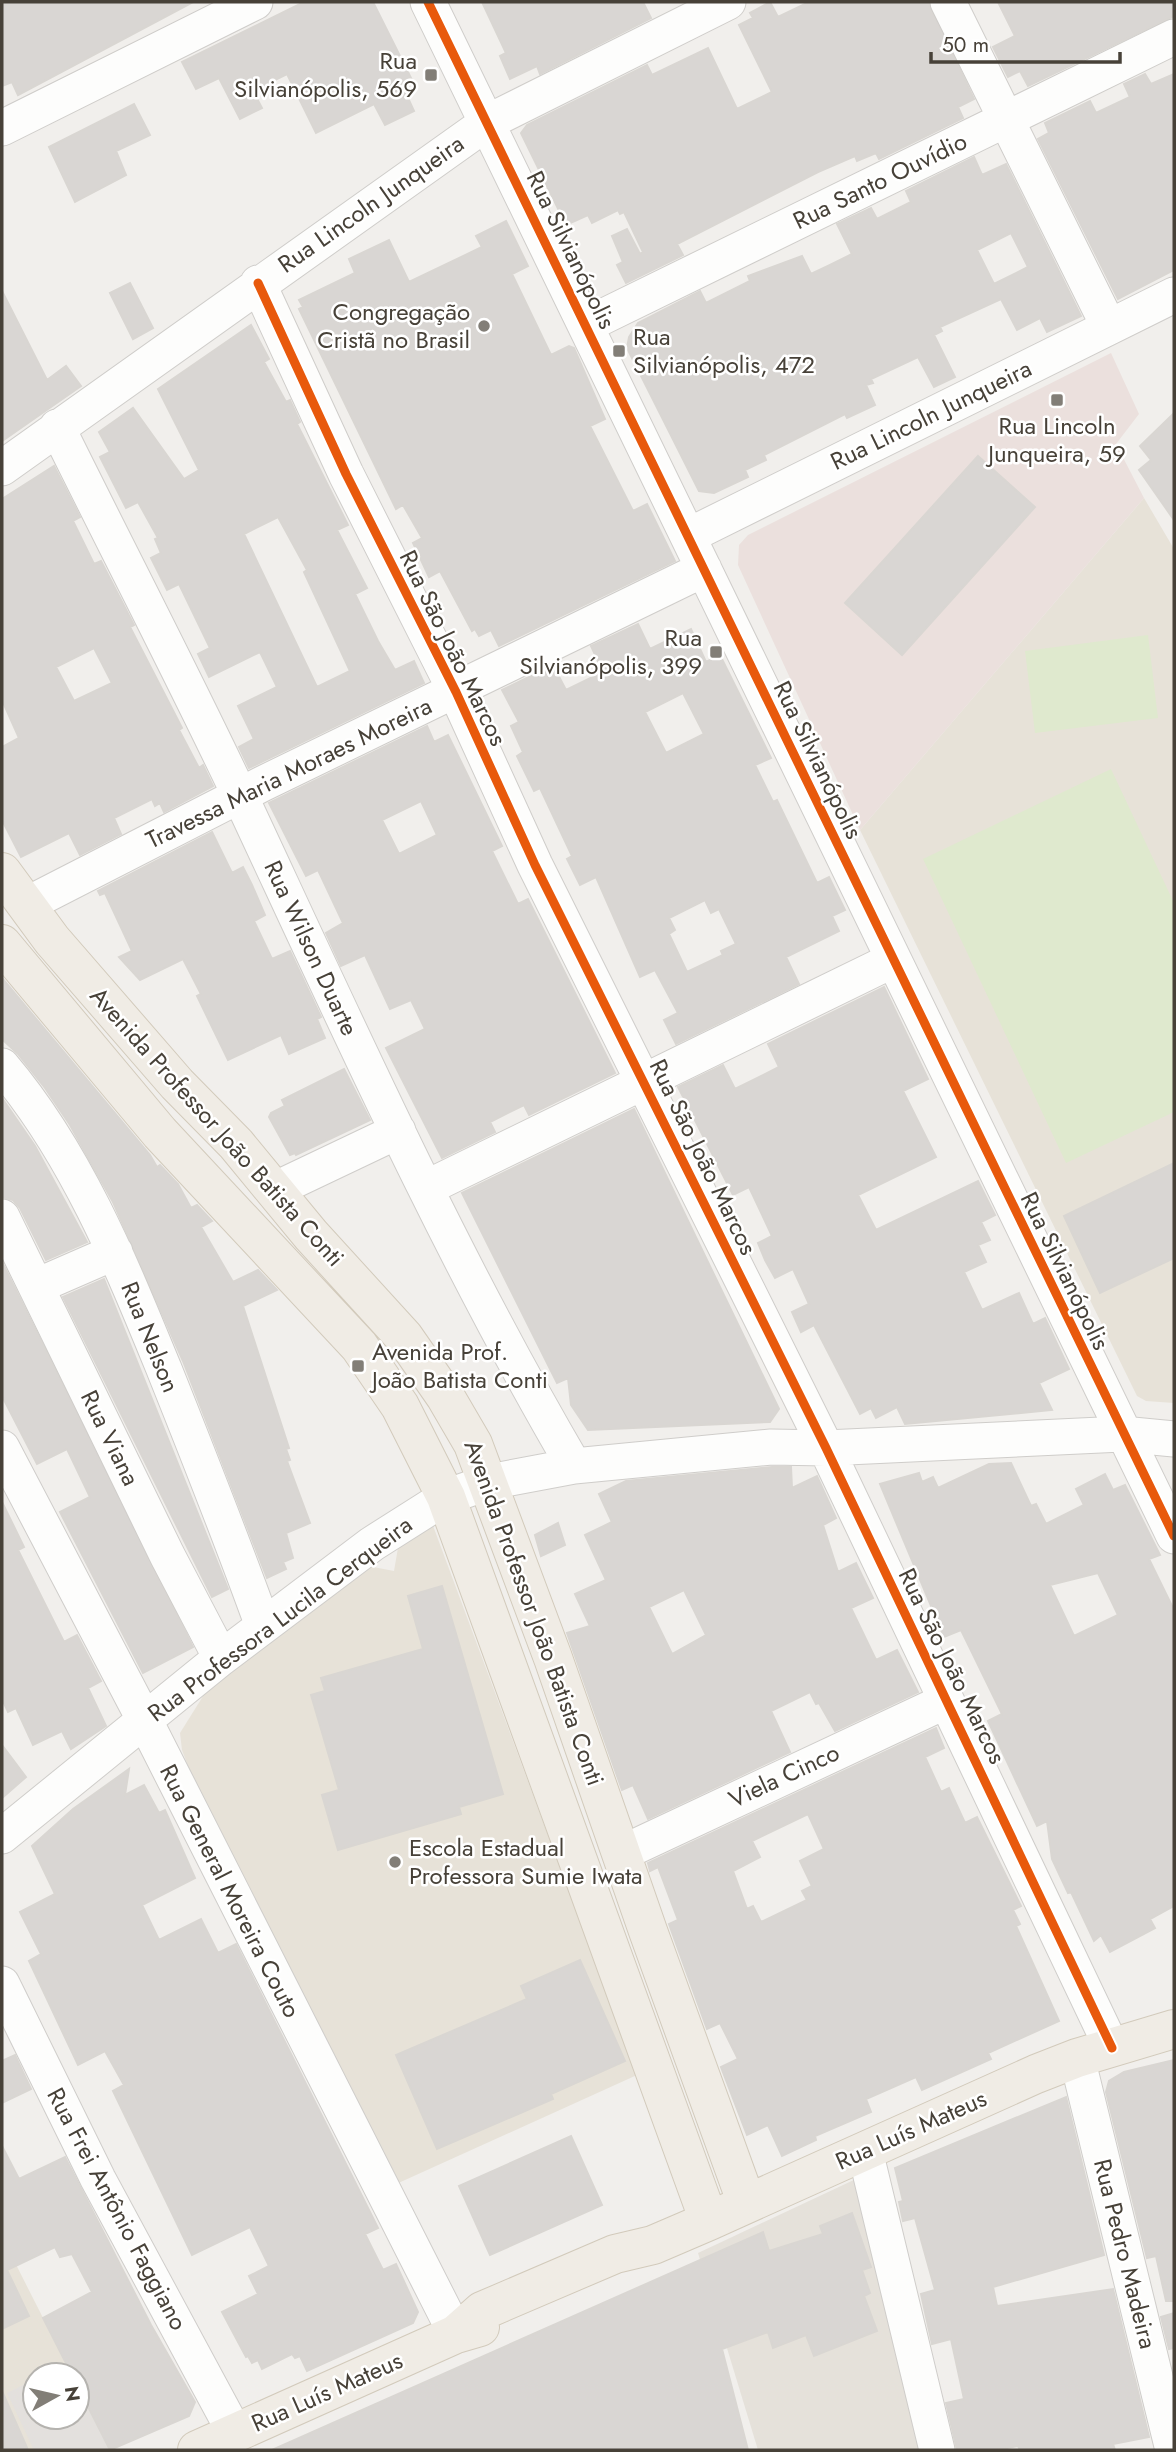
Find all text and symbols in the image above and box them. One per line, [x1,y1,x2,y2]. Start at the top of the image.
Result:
scale bar [931,21,1120,65]
text: 50 m [942,30,989,60]
place label: Rua Silvianópolis, 569 [234,43,417,106]
marker: Rua Silvianópolis, 569 [423,67,439,83]
street label: Rua Santo Ouvídio [787,123,973,238]
street label: Rua Lincoln Junqueira [271,126,471,281]
street label: Rua Silvianópolis [518,165,625,335]
place label: Congregação Cristã no Brasil [317,294,470,357]
marker: Congregação Cristã no Brasil [476,318,492,334]
place label: Rua Silvianópolis, 472 [633,319,815,382]
marker: Rua Silvianópolis, 472 [611,343,627,359]
street label: Rua Lincoln Junqueira [824,351,1037,478]
marker: Rua Lincoln Junqueira, 59 [1049,392,1065,408]
place label: Rua Lincoln Junqueira, 59 [985,408,1126,471]
street label: Rua São João Marcos [391,544,516,752]
place label: Rua Silvianópolis, 399 [519,620,702,683]
marker: Rua Silvianópolis, 399 [708,644,724,660]
street label: Rua Silvianópolis [765,675,872,845]
street label: Travessa Maria Moraes Moreira [140,688,438,857]
street label: Rua Wilson Duarte [256,854,367,1041]
street label: Avenida Professor João Batista Conti [82,979,353,1274]
street label: Rua São João Marcos [641,1053,766,1261]
street label: Rua Silvianópolis [1012,1186,1119,1356]
street label: Rua Nelson [112,1276,189,1397]
place label: Avenida Prof. João Batista Conti [369,1334,548,1397]
marker: Avenida Prof. João Batista Conti [350,1358,366,1374]
street label: Rua Viana [72,1384,149,1492]
street label: Avenida Professor João Batista Conti [456,1435,613,1790]
street label: Rua Professora Lucila Cerqueira [140,1507,419,1730]
street label: Rua São João Marcos [890,1562,1015,1770]
street label: Viela Cinco [723,1735,845,1816]
street label: Rua General Moreira Couto [151,1758,310,2024]
place label: Escola Estadual Professora Sumie Iwata [409,1830,643,1893]
marker: Escola Estadual Professora Sumie Iwata [387,1854,403,1870]
street label: Rua Frei Antônio Faggiano [39,2081,196,2336]
street label: Rua Luís Mateus [830,2081,992,2179]
street label: Rua Pedro Madeira [1085,2155,1166,2352]
street label: Rua Luís Mateus [246,2343,408,2441]
north arrow [21,2361,91,2431]
text: N [58,2384,87,2403]

